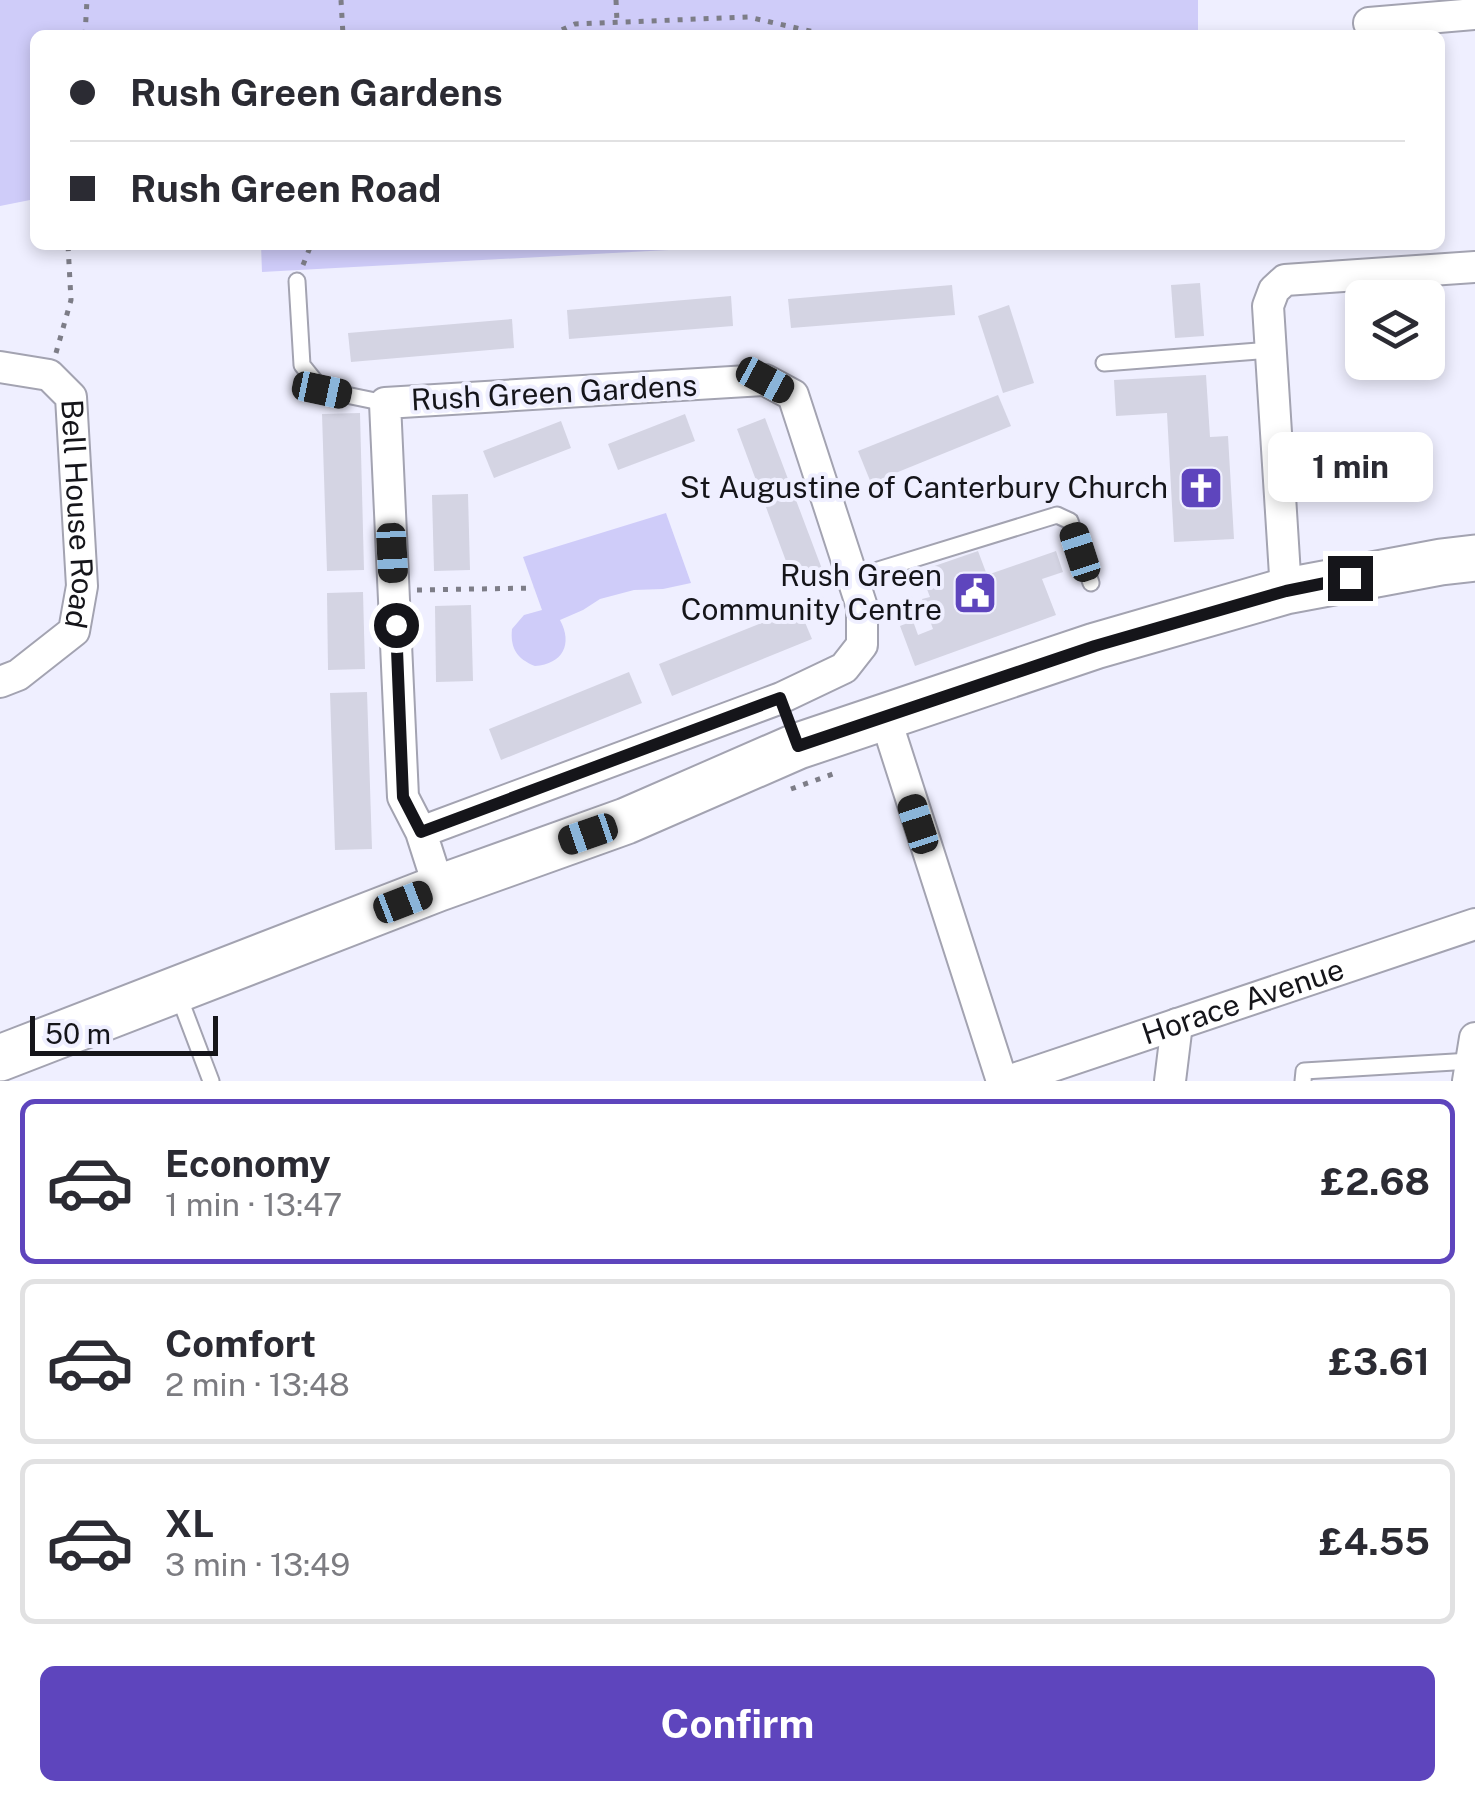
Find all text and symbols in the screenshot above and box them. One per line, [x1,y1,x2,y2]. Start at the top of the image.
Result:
text: Rush Green Gardens [130,70,503,115]
text: Rush Green Road [130,166,441,211]
map controls [1345,280,1445,380]
button: layers [1345,280,1445,380]
car [731,353,799,407]
street label: Rush Green Gardens [410,367,698,417]
car [290,369,354,411]
street label: Bell House Road [54,398,101,631]
callout: 1 min [1268,433,1432,503]
text: 1 min [1312,448,1389,485]
church icon: St Augustine of Canterbury Church [1178,465,1224,511]
place label: St Augustine of Canterbury Church [680,469,1168,505]
car [1056,519,1104,585]
car [375,522,409,584]
route end [1328,556,1373,601]
place label: Rush Green Community Centre [681,557,942,627]
public building icon: Rush Green Community Centre [952,570,998,616]
route start [374,603,419,648]
car [894,791,942,857]
car [555,810,621,858]
car [370,877,436,927]
street label: Horace Avenue [1137,950,1348,1052]
scale bar [30,1011,218,1056]
text: 50 m [45,1017,111,1050]
icon: car [45,1137,135,1227]
text: Economy [165,1141,331,1186]
text: £2.68 [1321,1159,1430,1204]
text: 1 min · 13:47 [165,1186,342,1223]
icon: car [45,1317,135,1407]
text: Comfort [165,1321,316,1366]
text: £3.61 [1329,1339,1430,1384]
text: 2 min · 13:48 [165,1366,350,1403]
icon: car [45,1497,135,1587]
text: XL [165,1501,214,1546]
text: £4.55 [1319,1519,1430,1564]
text: 3 min · 13:49 [165,1546,350,1583]
button: Confirm [40,1666,1435,1781]

